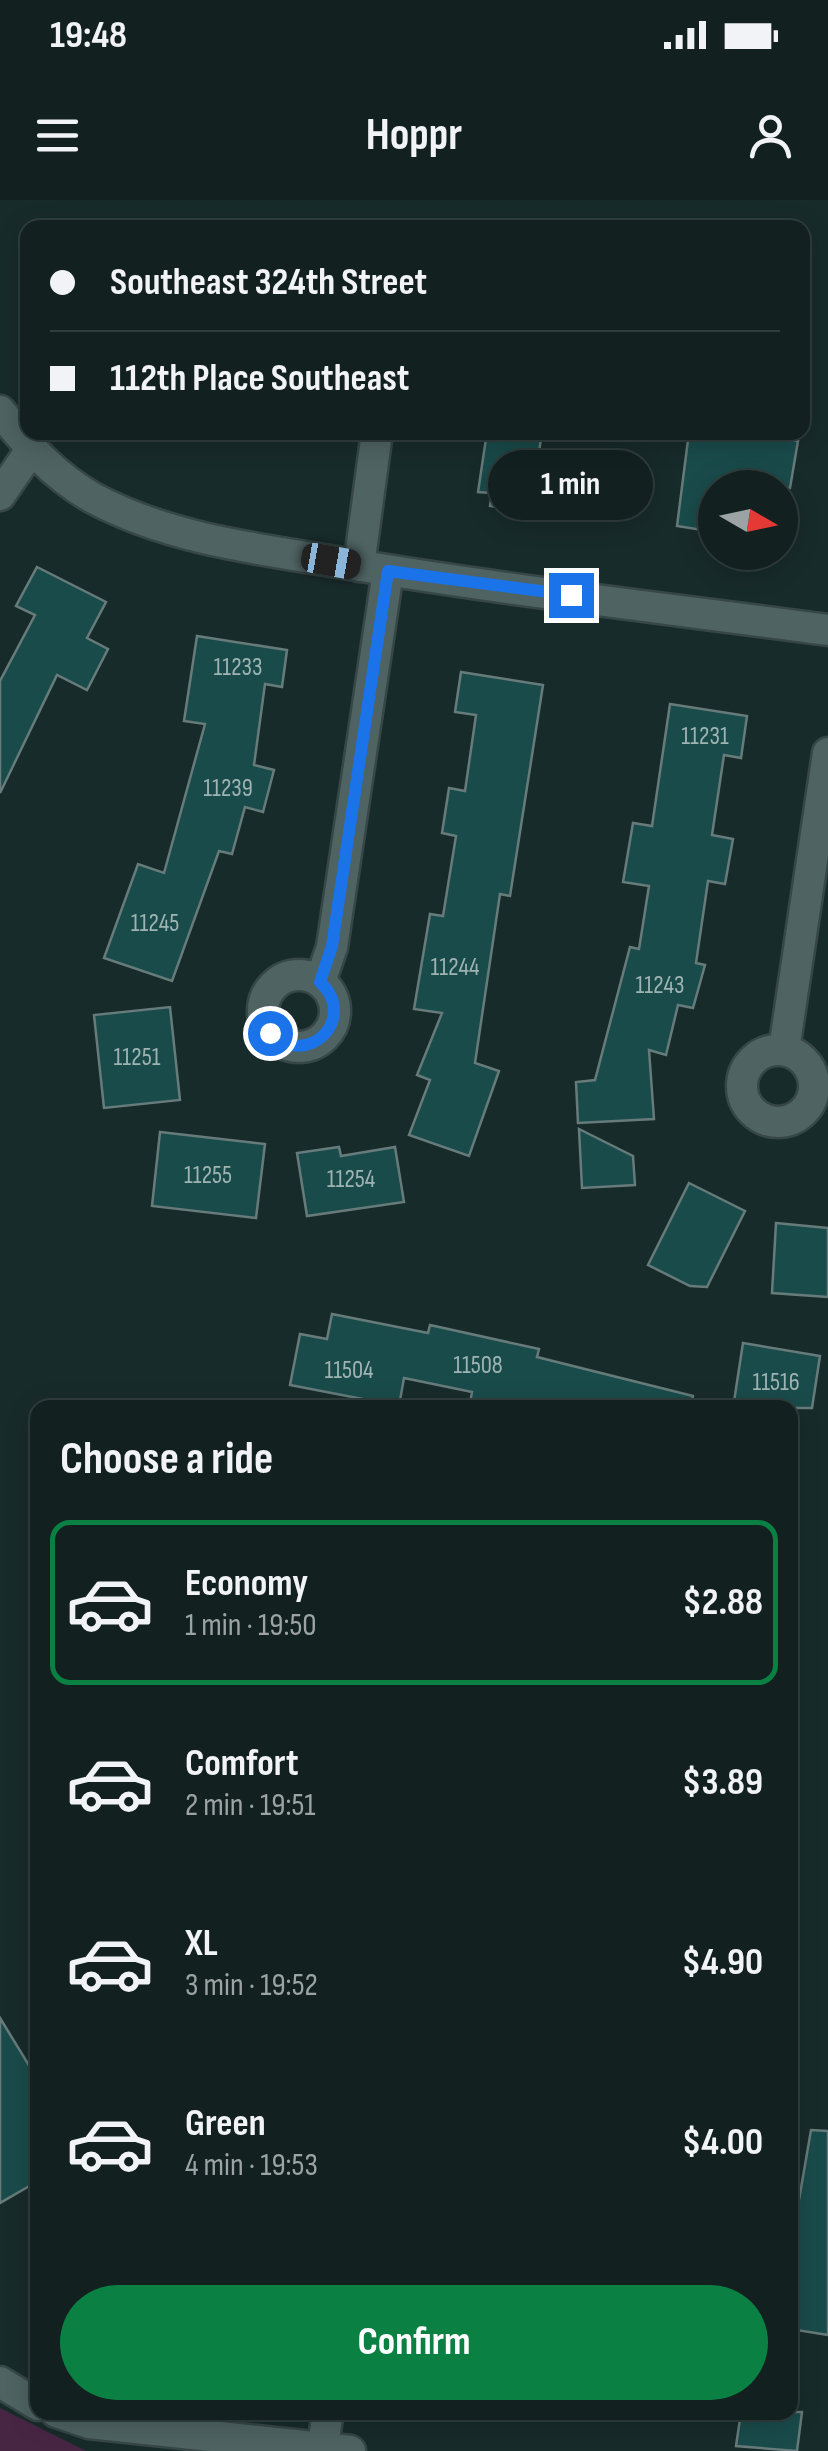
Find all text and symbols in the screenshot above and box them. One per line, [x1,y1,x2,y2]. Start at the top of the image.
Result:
text: 19:48 [50,13,127,58]
icon: menu [30,108,85,163]
text: Hoppr [366,108,462,163]
icon: person [743,108,798,163]
text: Southeast 324th Street [110,260,427,305]
text: 112th Place Southeast [110,356,409,401]
callout: 1 min [488,450,654,520]
text: 1 min [541,465,600,504]
north arrow [698,470,798,570]
map controls [698,470,798,570]
car [299,541,363,581]
route end [549,573,594,618]
house number: 11233 [213,652,263,683]
house number: 11231 [681,721,729,752]
house number: 11239 [203,773,253,804]
house number: 11245 [131,908,179,939]
house number: 11244 [431,952,479,983]
house number: 11243 [636,970,684,1001]
route start [248,1011,293,1056]
house number: 11251 [114,1042,161,1073]
house number: 11255 [184,1160,232,1191]
house number: 11254 [327,1164,375,1195]
house number: 11508 [453,1350,503,1381]
house number: 11504 [324,1355,374,1386]
house number: 11516 [752,1367,800,1398]
text: Choose a ride [60,1432,273,1487]
icon: car [65,1558,155,1648]
text: Economy [185,1561,308,1606]
text: $2.88 [682,1580,763,1625]
text: 1 min · 19:50 [185,1606,317,1645]
icon: car [65,1738,155,1828]
text: Comfort [185,1741,299,1786]
text: $3.89 [682,1760,763,1805]
text: 2 min · 19:51 [185,1786,315,1825]
icon: car [65,1918,155,2008]
text: XL [185,1921,218,1966]
text: $4.90 [682,1940,763,1985]
text: 3 min · 19:52 [185,1966,318,2005]
icon: car [65,2098,155,2188]
text: Green [185,2101,266,2146]
text: $4.00 [682,2120,763,2165]
text: 4 min · 19:53 [185,2146,318,2185]
button: Confirm [60,2285,768,2400]

